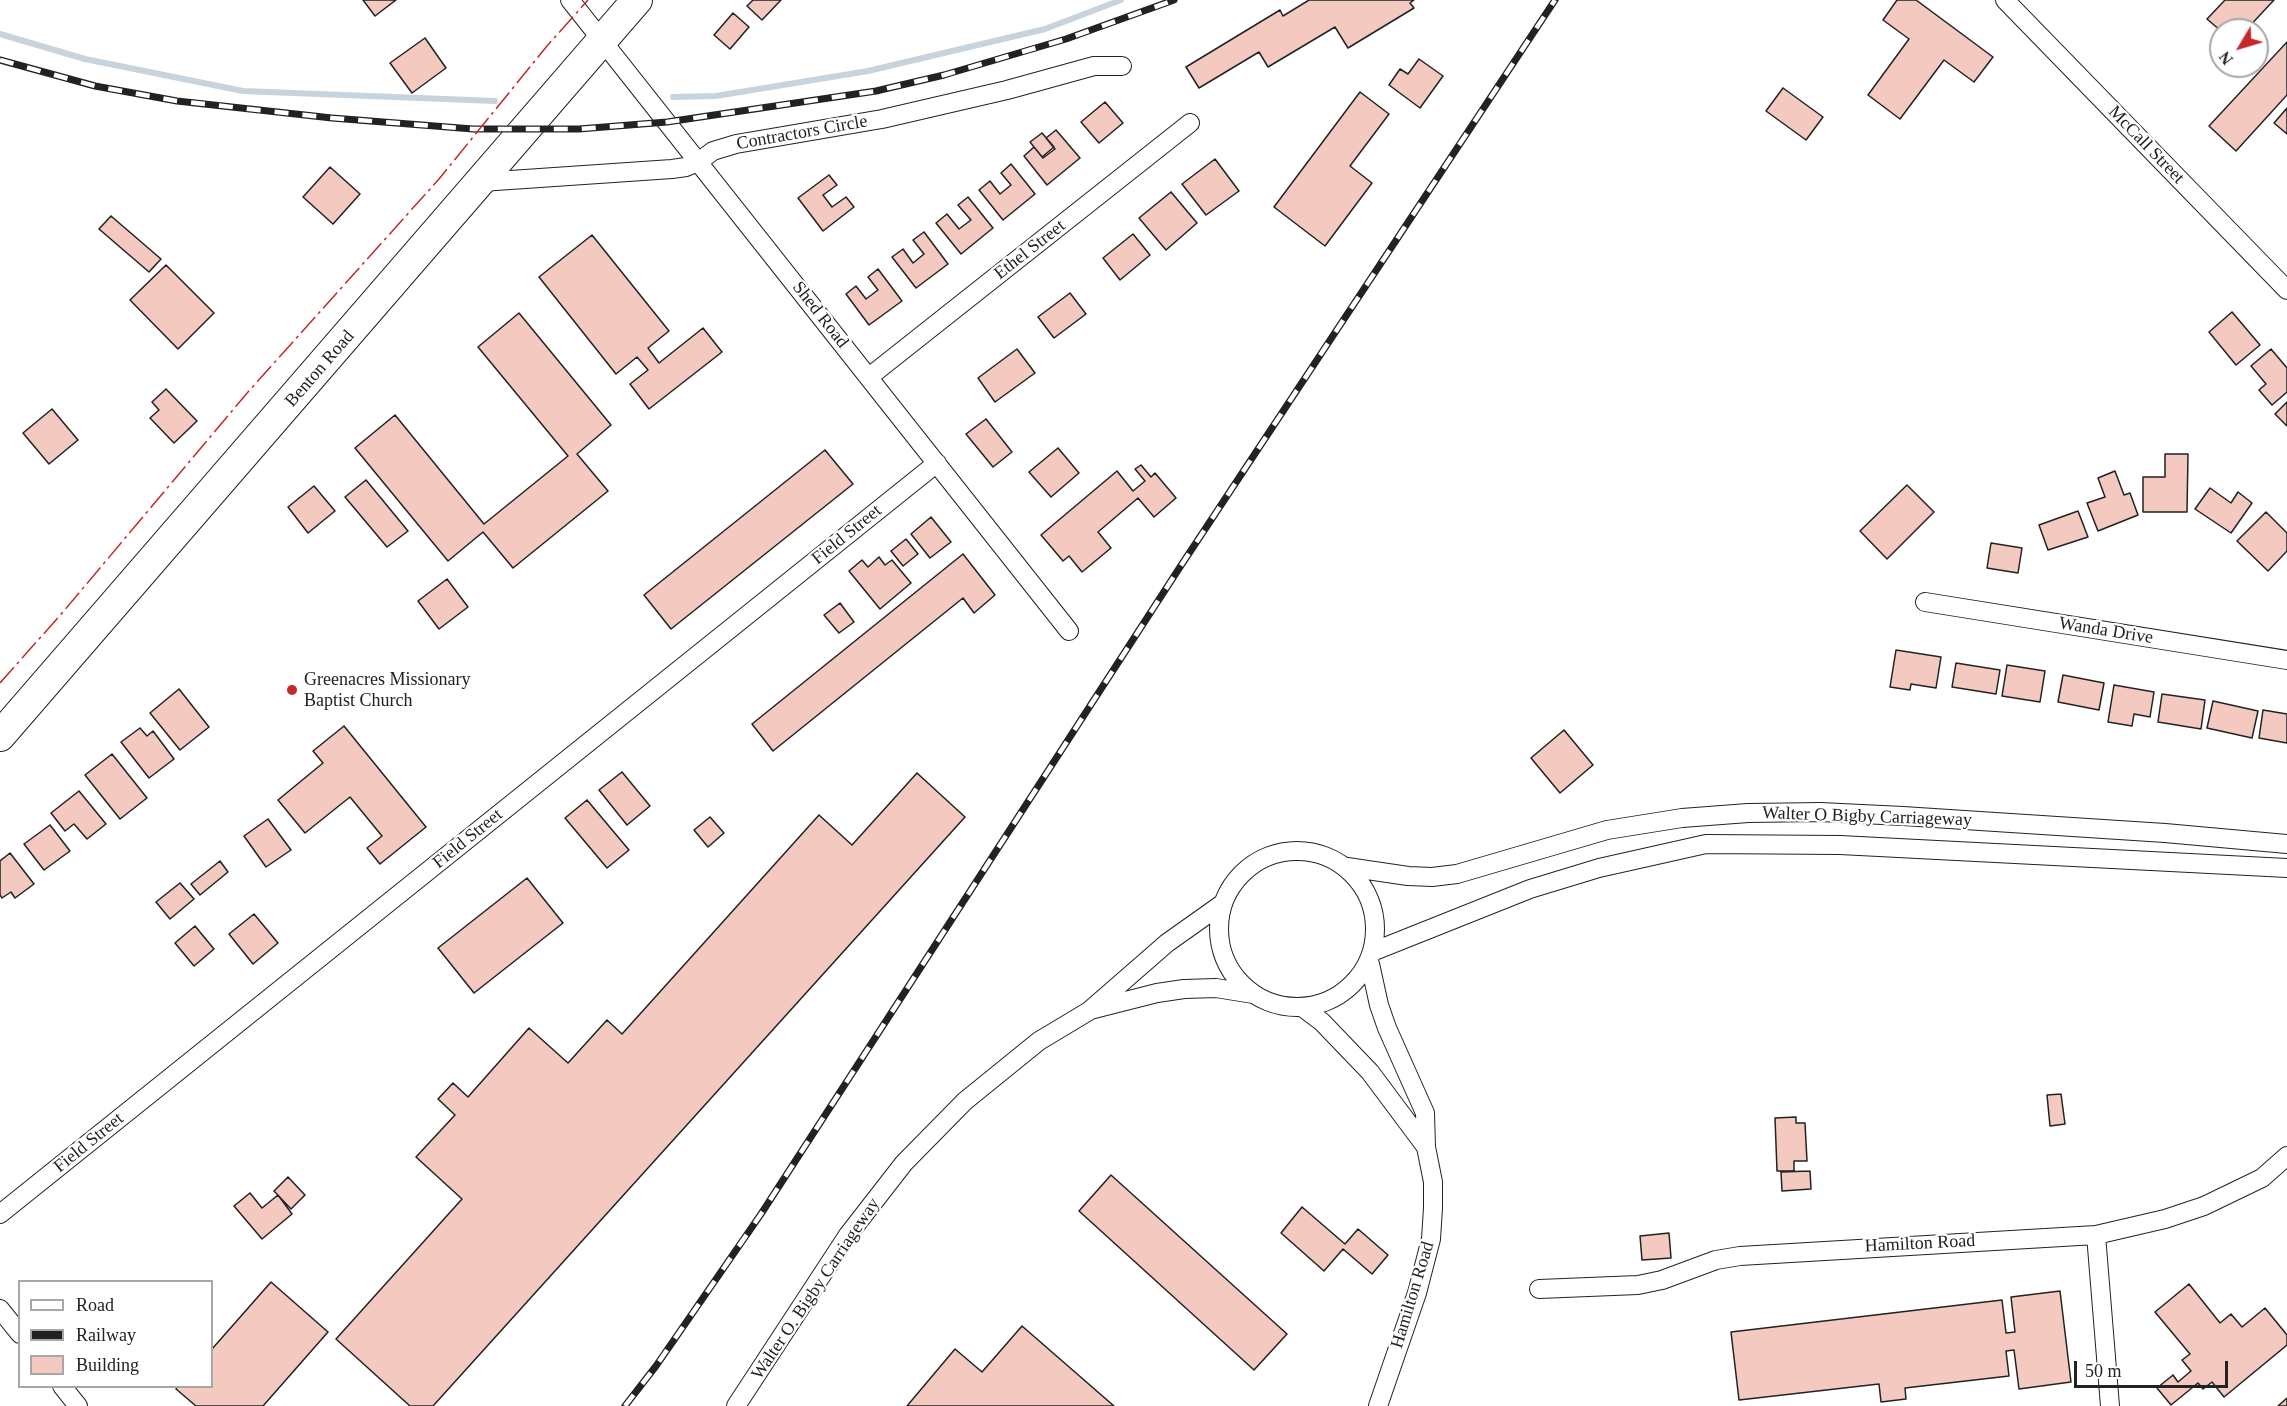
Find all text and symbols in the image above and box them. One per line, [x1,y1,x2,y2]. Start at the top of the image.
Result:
north arrow [2209,18,2269,78]
text: N [2216,48,2236,68]
street label: McCall Street [2103,101,2189,189]
street label: Contractors Circle [735,111,869,155]
street label: Ethel Street [990,215,1070,285]
street label: Shed Road [787,277,853,353]
street label: Benton Road [281,326,359,412]
street label: Field Street [808,500,886,570]
street label: Wanda Drive [2057,613,2155,649]
place label: Greenacres Missionary Baptist Church [304,669,470,712]
marker: Greenacres Missionary Baptist Church [285,683,299,697]
street label: Walter O Bigby Carriageway [1762,803,1972,831]
street label: Field Street [429,804,507,874]
street label: Field Street [50,1108,128,1178]
street label: Walter O. Bigby Carriageway [747,1194,885,1384]
street label: Hamilton Road [1864,1230,1976,1258]
street label: Hamilton Road [1387,1239,1439,1351]
legend [18,1280,213,1388]
text: Road [76,1295,114,1315]
text: Railway [76,1325,136,1345]
scale bar [2077,1349,2232,1387]
text: Building [76,1355,139,1375]
text: 50 m [2085,1361,2122,1381]

